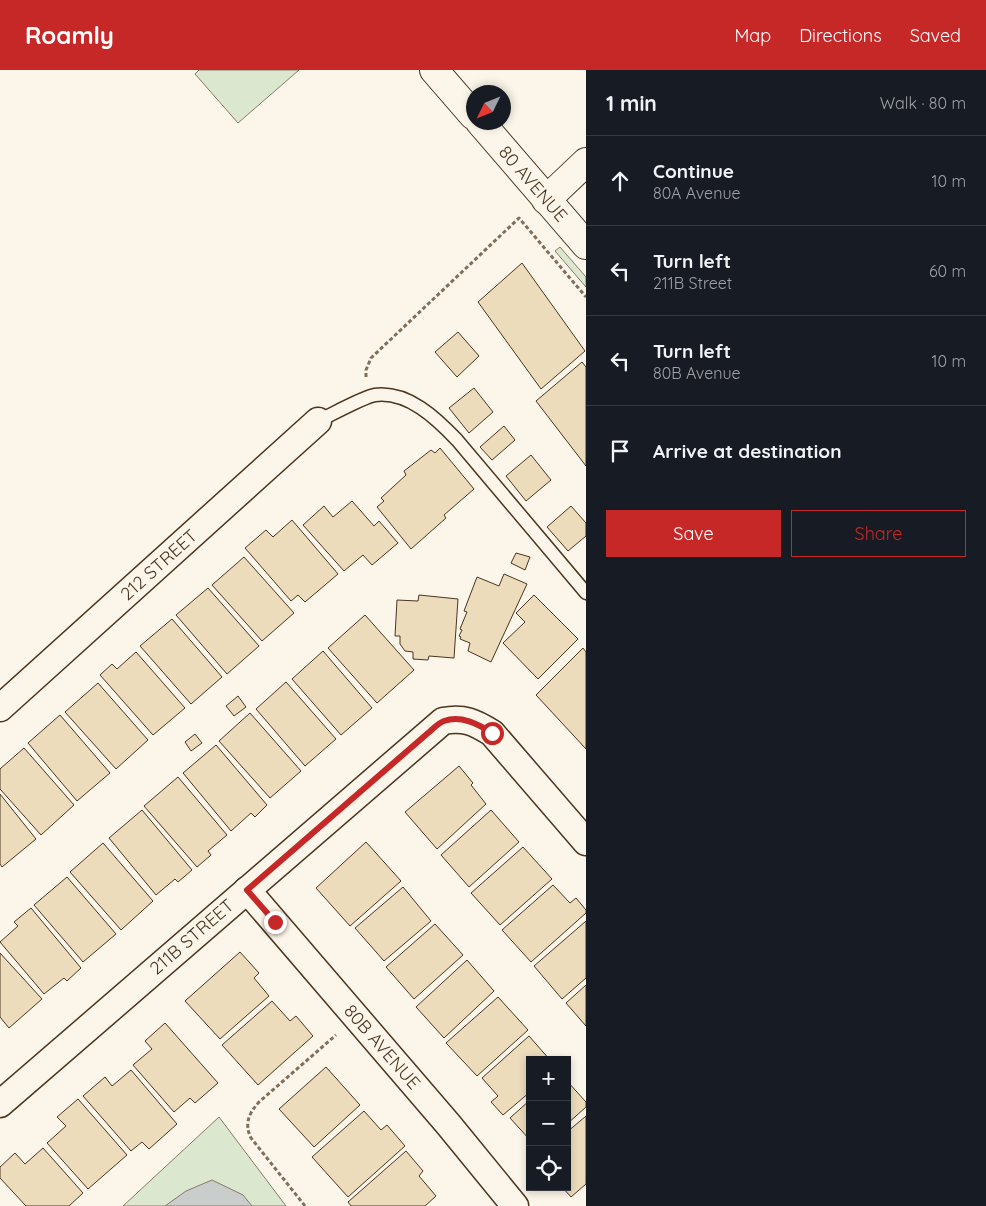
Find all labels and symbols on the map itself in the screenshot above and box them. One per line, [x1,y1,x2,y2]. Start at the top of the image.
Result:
north arrow [466,85,511,130]
street label: 80 AVENUE [494,141,573,227]
street label: 212 STREET [115,524,202,605]
route start [481,722,504,745]
street label: 211B STREET [145,894,239,980]
route end [264,911,287,934]
street label: 80B AVENUE [339,999,426,1094]

